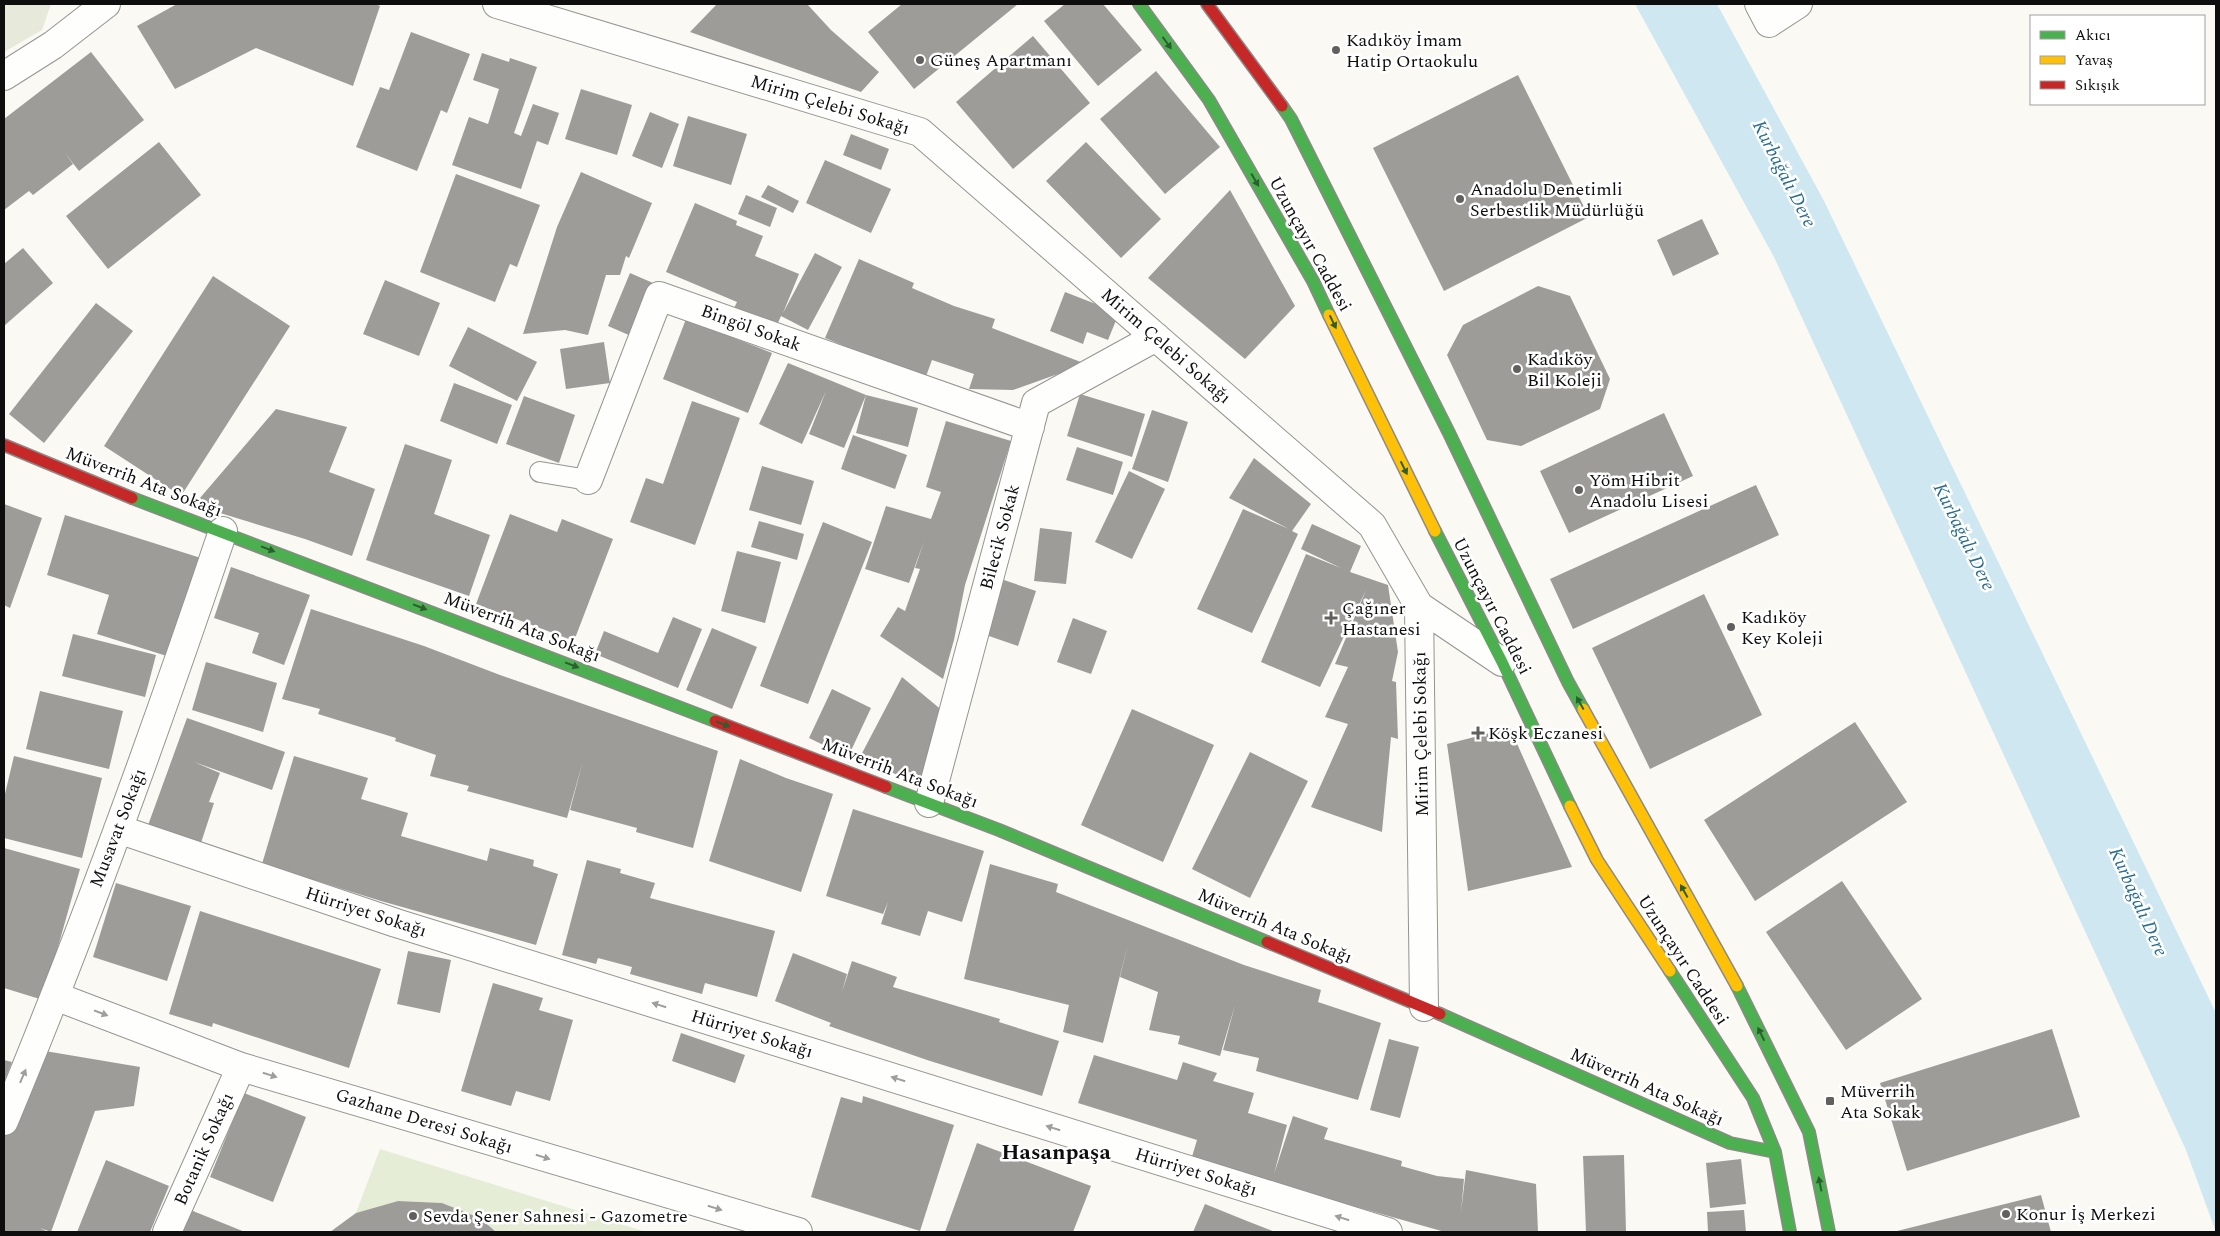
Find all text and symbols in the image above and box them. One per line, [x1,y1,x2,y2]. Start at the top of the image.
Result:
legend [2030,15,2205,105]
text: Akıcı [2075,24,2111,47]
place label: Kadıköy İmam Hatip Ortaokulu [1346,27,1478,75]
one-way arrow [1162,36,1173,49]
marker: Kadıköy İmam Hatip Ortaokulu [1330,44,1342,56]
place label: Güneş Apartmanı [930,47,1072,74]
text: Yavaş [2075,49,2113,72]
marker: Güneş Apartmanı [914,54,926,66]
street label: Mirim Çelebi Sokağı [747,68,913,142]
text: Sıkışık [2075,74,2120,97]
water label: Kurbağalı Dere [1744,115,1824,233]
street label: Uzunçayır Caddesi [1262,171,1358,317]
one-way arrow [1251,172,1259,187]
place label: Anadolu Denetimli Serbestlik Müdürlüğü [1470,176,1644,224]
marker: Anadolu Denetimli Serbestlik Müdürlüğü [1454,193,1466,205]
street label: Mirim Çelebi Sokağı [1095,282,1237,410]
street label: Bingöl Sokak [697,297,805,359]
one-way arrow [1329,315,1337,329]
place label: Kadıköy Bil Koleji [1527,346,1602,394]
marker: Kadıköy Bil Koleji [1511,363,1523,375]
street label: Müverrih Ata Sokağı [62,440,226,524]
one-way arrow [1400,461,1408,475]
place label: Yöm Hibrit Anadolu Lisesi [1589,467,1708,515]
water label: Kurbağalı Dere [1925,478,2003,596]
street label: Bilecik Sokak [973,481,1027,593]
marker: Yöm Hibrit Anadolu Lisesi [1573,484,1585,496]
street label: Uzunçayır Caddesi [1446,533,1538,679]
one-way arrow [261,545,275,553]
street label: Müverrih Ata Sokağı [440,585,604,669]
place label: Çağıner Hastanesi [1342,595,1421,643]
one-way arrow [413,603,428,611]
place label: Kadıköy Key Koleji [1741,604,1823,652]
marker: Çağıner Hastanesi [1324,611,1338,625]
marker: Kadıköy Key Koleji [1725,621,1737,633]
street label: Mirim Çelebi Sokağı [1406,651,1436,817]
one-way arrow [564,662,579,670]
one-way arrow [1576,696,1584,710]
one-way arrow [716,720,731,728]
place label: Köşk Eczanesi [1488,720,1603,747]
marker: Köşk Eczanesi [1472,727,1484,739]
street label: Müverrih Ata Sokağı [818,731,982,815]
street label: Musavat Sokağı [83,764,153,892]
water label: Kurbağalı Dere [2101,843,2175,961]
street label: Hürriyet Sokağı [302,880,430,944]
street label: Müverrih Ata Sokağı [1193,881,1357,971]
one-way arrow [1680,884,1688,898]
street label: Uzunçayır Caddesi [1631,889,1735,1031]
one-way arrow [652,1001,667,1008]
street label: Hürriyet Sokağı [688,1003,816,1065]
one-way arrow [94,1010,108,1018]
one-way arrow [1757,1027,1765,1041]
street label: Müverrih Ata Sokağı [1566,1041,1728,1133]
one-way arrow [19,1069,27,1083]
one-way arrow [262,1072,277,1080]
one-way arrow [890,1075,905,1083]
place label: Müverrih Ata Sokak [1840,1078,1921,1126]
street label: Gazhane Deresi Sokağı [332,1081,516,1161]
street label: Botanik Sokağı [167,1088,241,1210]
marker: Müverrih Ata Sokak [1824,1095,1836,1107]
one-way arrow [1045,1123,1060,1131]
district label: Hasanpaşa [1001,1136,1111,1169]
street label: Hürriyet Sokağı [1132,1141,1260,1203]
one-way arrow [535,1153,550,1161]
one-way arrow [1815,1176,1823,1192]
place label: Konur İş Merkezi [2016,1201,2156,1228]
place label: Sevda Şener Sahnesi - Gazometre [423,1203,688,1230]
one-way arrow [708,1204,723,1212]
marker: Konur İş Merkezi [2000,1208,2012,1220]
marker: Sevda Şener Sahnesi - Gazometre [407,1210,419,1222]
one-way arrow [1334,1213,1349,1221]

